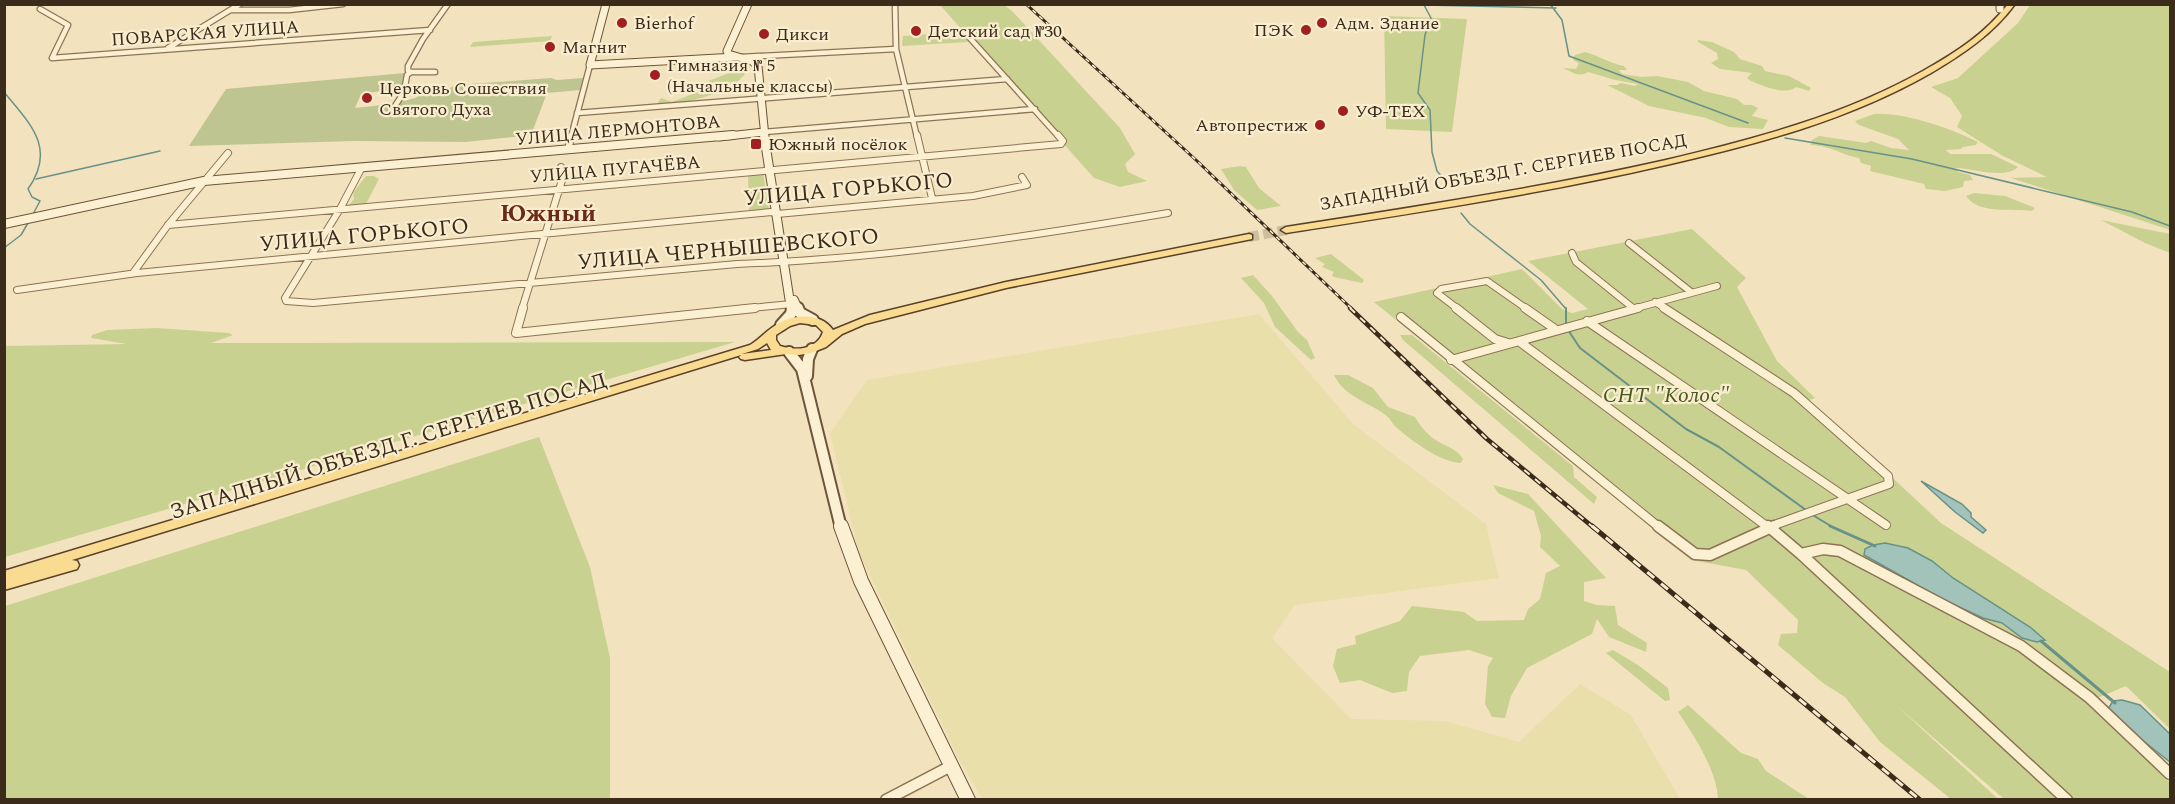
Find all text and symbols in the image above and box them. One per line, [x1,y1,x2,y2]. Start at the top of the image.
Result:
place label: Bierhof [634,10,696,37]
place label: Адм. Здание [1334,10,1439,37]
street label: ПОВАРСКАЯ УЛИЦА [110,13,300,54]
marker: Bierhof [615,16,629,30]
marker: Адм. Здание [1315,16,1329,30]
place label: ПЭК [1254,17,1294,44]
place label: Детский сад №30 [928,18,1062,45]
place label: Дикси [776,21,829,48]
marker: ПЭК [1299,23,1313,37]
marker: Детский сад №30 [909,24,923,38]
marker: Дикси [757,27,771,41]
place label: Магнит [562,34,627,61]
marker: Магнит [543,40,557,54]
place label: Гимназия № 5 (Начальные классы) [667,52,833,100]
marker: Гимназия № 5 (Начальные классы) [648,68,662,82]
place label: Церковь Сошествия Святого Духа [379,75,547,123]
marker: Церковь Сошествия Святого Духа [360,91,374,105]
place label: УФ-ТЕХ [1355,98,1425,125]
marker: УФ-ТЕХ [1336,104,1350,118]
street label: УЛИЦА ЛЕРМОНТОВА [514,108,722,153]
place label: Автопрестиж [1195,112,1308,139]
marker: Автопрестиж [1313,118,1327,132]
street label: ЗАПАДНЫЙ ОБЪЕЗД Г. СЕРГИЕВ ПОСАД [1317,127,1689,218]
place label: Южный посёлок [768,131,908,158]
marker: Южный посёлок [749,137,763,151]
street label: УЛИЦА ПУГАЧЁВА [529,149,701,190]
street label: УЛИЦА ГОРЬКОГО [742,164,954,215]
district label: Южный [500,196,596,232]
street label: УЛИЦА ГОРЬКОГО [258,210,470,261]
street label: УЛИЦА ЧЕРНЫШЕВСКОГО [576,220,880,279]
street label: ЗАПАДНЫЙ ОБЪЕЗД Г. СЕРГИЕВ ПОСАД [166,364,611,529]
park label: СНТ "Колос" [1603,379,1729,412]

